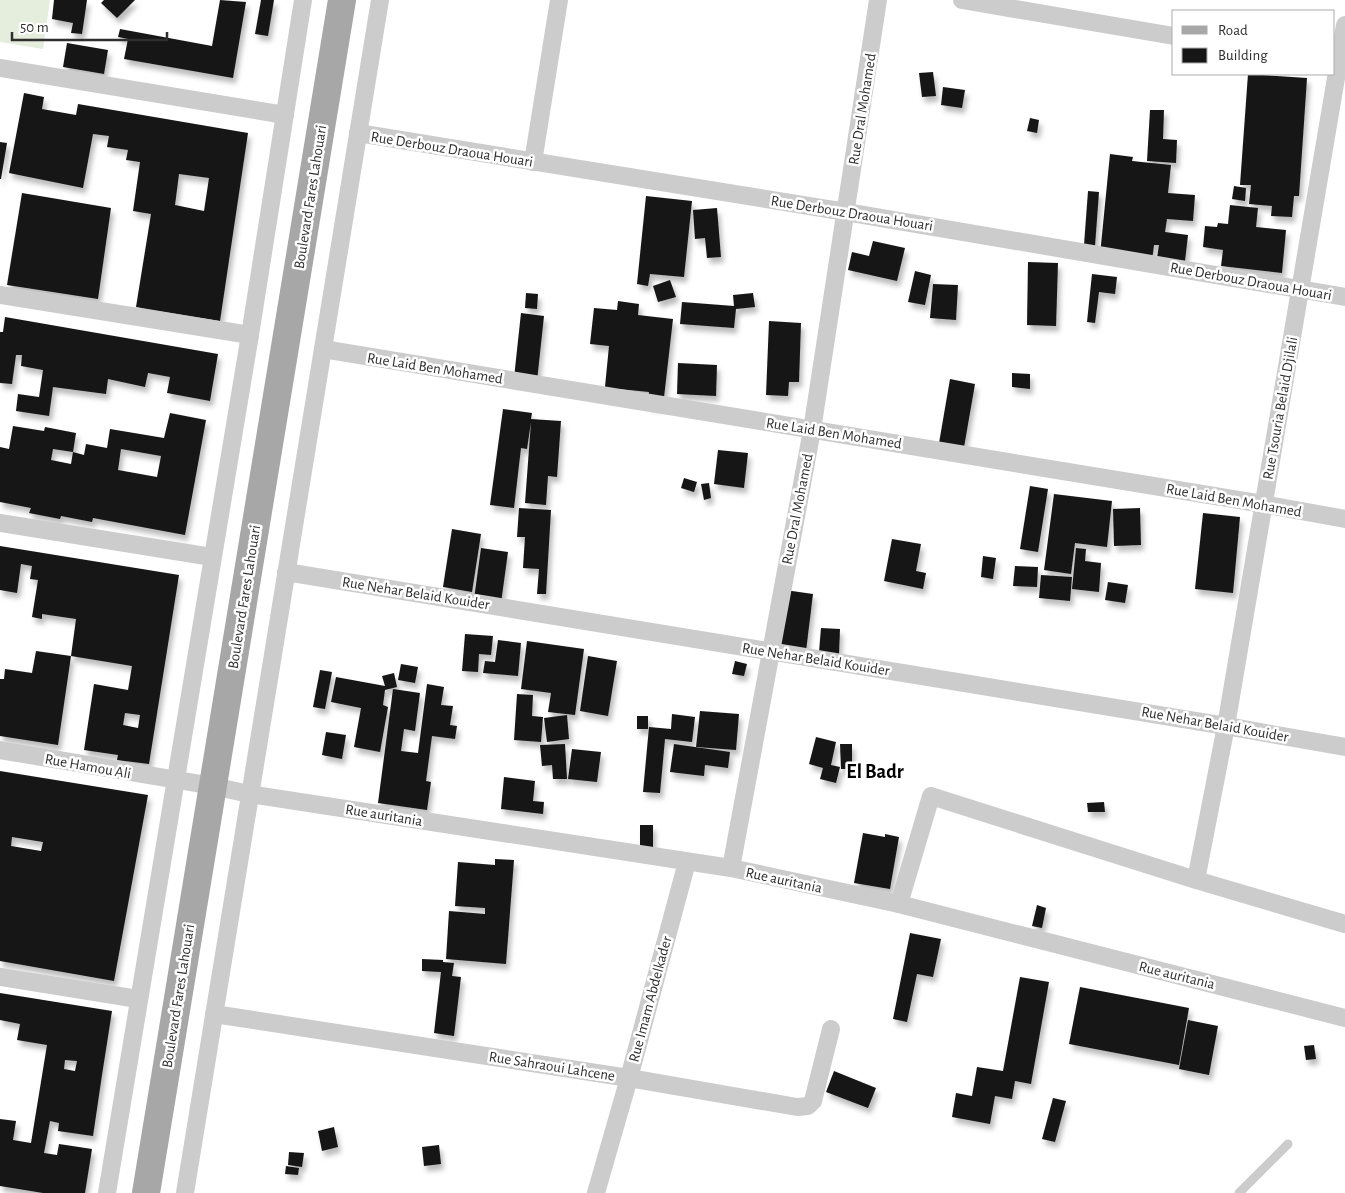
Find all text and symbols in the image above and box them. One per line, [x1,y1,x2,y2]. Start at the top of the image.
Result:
scale bar [12,10,168,42]
legend [1172,10,1335,75]
text: 50 m [20,20,49,35]
text: Road [1218,23,1248,38]
text: Building [1218,48,1268,63]
street label: Rue Dral Mohamed [846,52,879,166]
street label: Boulevard Fares Lahouari [292,124,329,270]
street label: Rue Derbouz Draoua Houari [370,129,534,170]
street label: Rue Derbouz Draoua Houari [770,193,934,234]
street label: Rue Derbouz Draoua Houari [1169,260,1333,303]
street label: Rue Tsouria Belaid Djilali [1261,336,1300,481]
street label: Rue Laid Ben Mohamed [366,350,504,387]
street label: Rue Laid Ben Mohamed [765,415,903,452]
street label: Rue Dral Mohamed [779,452,816,566]
street label: Rue Laid Ben Mohamed [1165,481,1303,520]
street label: Boulevard Fares Lahouari [226,524,263,670]
street label: Rue Nehar Belaid Kouider [341,574,491,613]
street label: Rue Nehar Belaid Kouider [741,640,891,679]
street label: Rue Nehar Belaid Kouider [1140,704,1290,745]
street label: Rue Hamou Ali [44,752,132,781]
district label: El Badr [846,762,904,782]
street label: Rue auritania [344,802,424,829]
street label: Rue auritania [744,865,824,896]
street label: Boulevard Fares Lahouari [160,923,197,1069]
street label: Rue Imam Abdelkader [626,934,675,1064]
street label: Rue auritania [1137,959,1217,992]
street label: Rue Sahraoui Lahcene [488,1049,616,1084]

